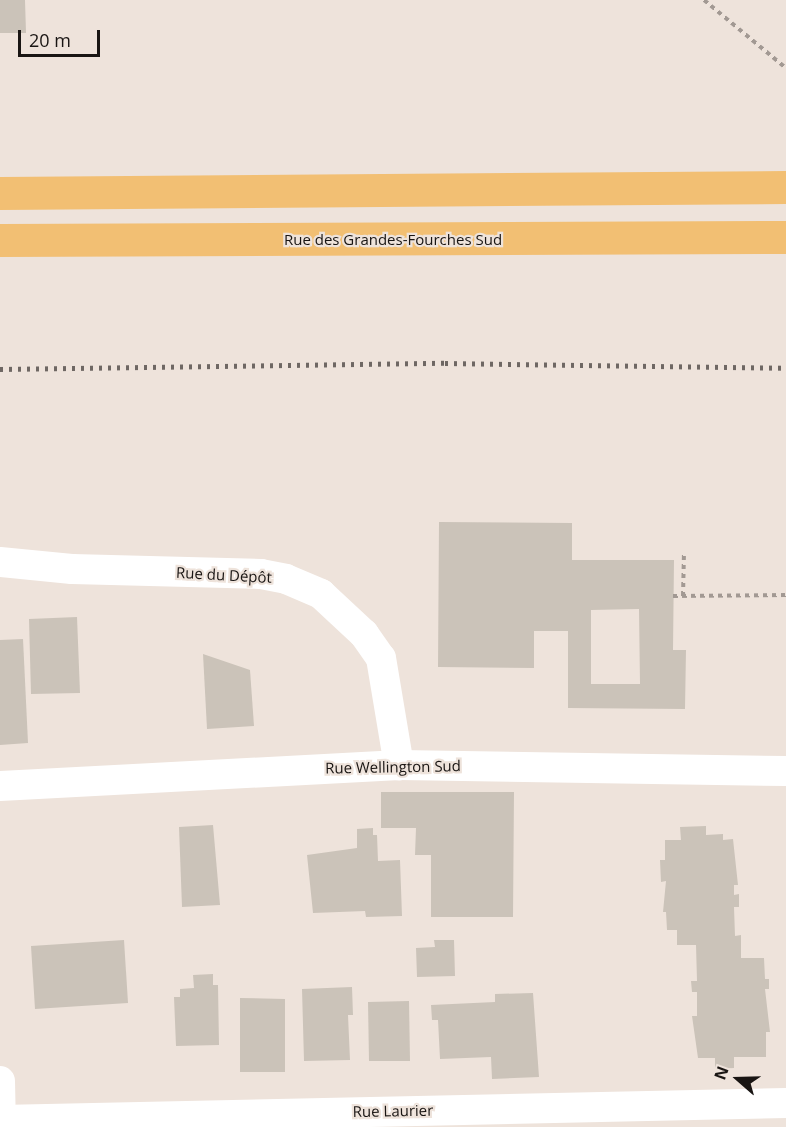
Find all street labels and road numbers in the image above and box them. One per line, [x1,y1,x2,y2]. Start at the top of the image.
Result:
street label: Rue des Grandes-Fourches Sud [284,231,502,249]
street label: Rue du Dépôt [176,564,272,586]
street label: Rue Wellington Sud [325,757,461,777]
street label: Rue Laurier [353,1101,433,1121]

